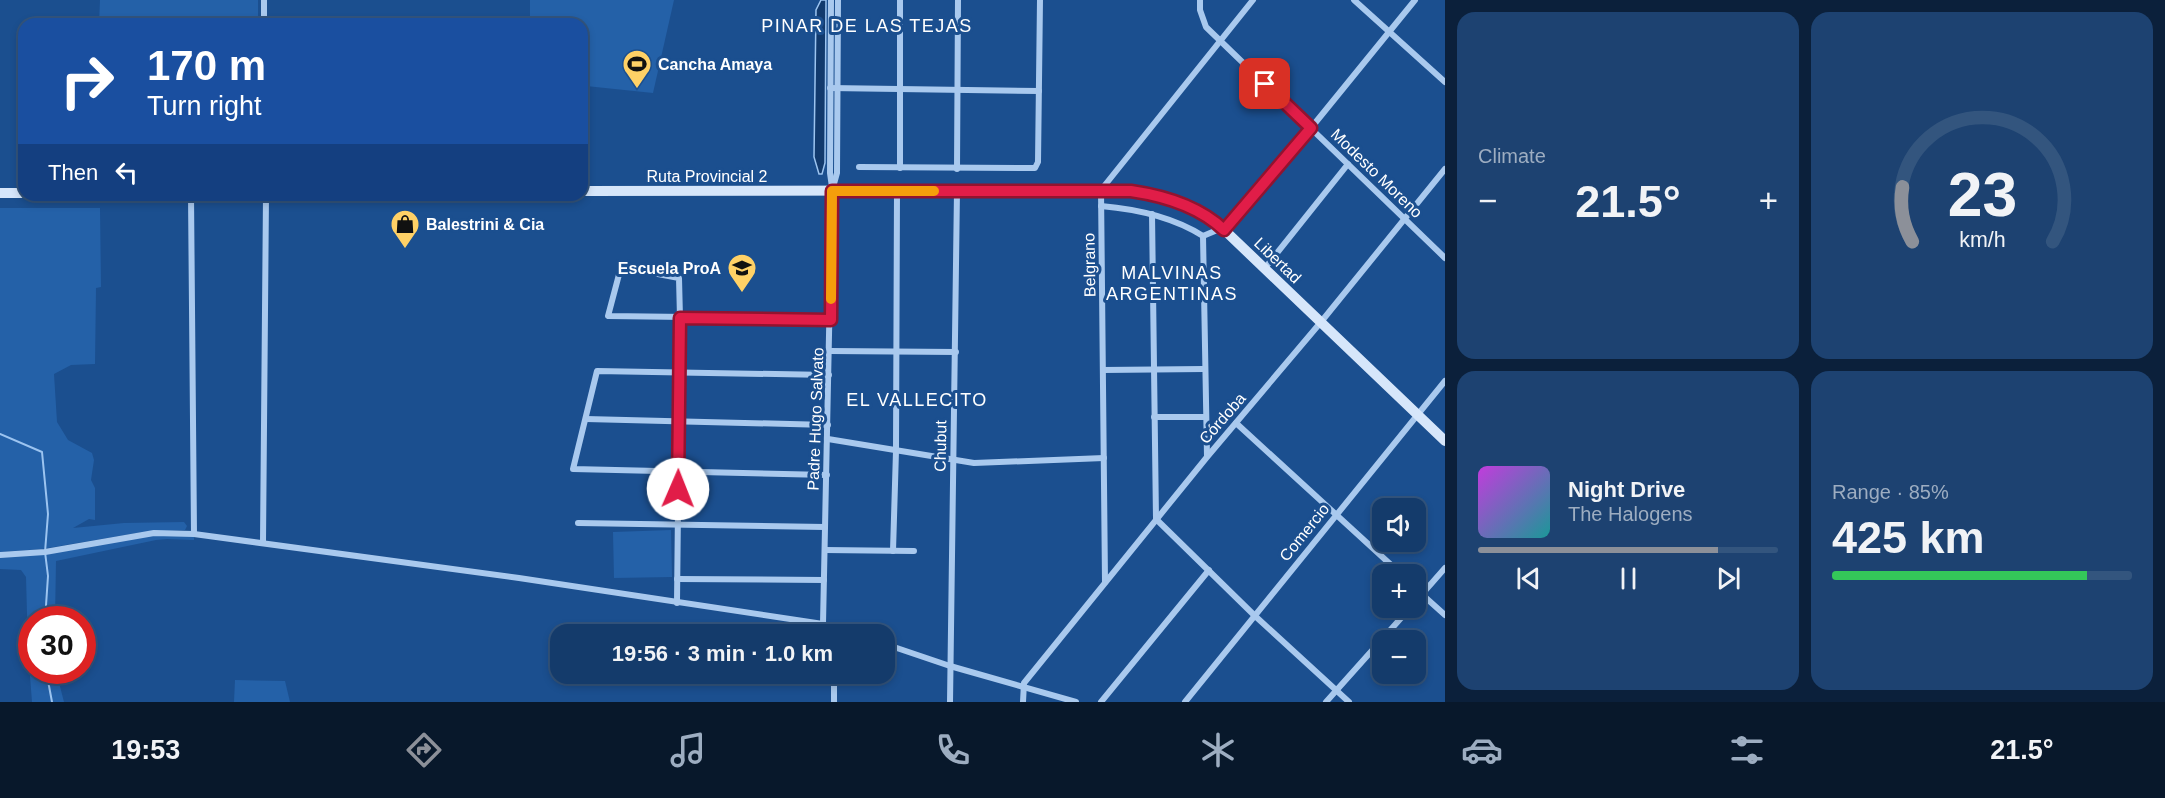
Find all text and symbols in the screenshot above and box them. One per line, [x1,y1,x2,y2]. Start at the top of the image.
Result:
district label: PINAR DE LAS TEJAS [761,16,973,36]
icon: right [48,42,126,120]
text: 170 m [147,42,266,89]
sports icon: Cancha Amaya [621,48,653,90]
place label: Cancha Amaya [658,56,772,73]
pin [1239,58,1290,109]
icon: arrive [1248,67,1281,100]
text: Turn right [147,91,262,121]
street label: Modesto Moreno [1328,126,1426,221]
text: Climate [1478,145,1546,167]
icon: left [110,156,143,189]
text: Then [48,160,98,185]
text: 23 [1947,160,2017,229]
street label: Ruta Provincial 2 [647,168,768,185]
text: 21.5° [1575,176,1681,227]
text: − [1478,182,1497,219]
text: + [1759,182,1778,219]
shop icon: Balestrini & Cia [389,208,421,250]
place label: Balestrini & Cia [426,216,544,233]
text: km/h [1959,229,2005,253]
street label: Belgrano [1080,233,1099,297]
street label: Libertad [1251,234,1304,287]
school or university icon: Escuela ProA [726,252,758,294]
place label: Escuela ProA [618,260,721,277]
district label: MALVINAS ARGENTINAS [1106,263,1238,304]
street label: Padre Hugo Salvato [805,347,826,491]
district label: EL VALLECITO [846,390,988,410]
street label: Córdoba [1196,390,1249,447]
street label: Chubut [932,420,949,472]
position arrow [646,457,710,521]
text: Night Drive [1568,477,1685,502]
text: Range · 85% [1832,481,1949,503]
map controls [1372,498,1426,684]
button: sound [1372,498,1426,552]
street label: Comercio [1276,500,1333,564]
text: The Halogens [1568,503,1693,525]
text: 425 km [1832,512,1985,563]
icon: previous [1512,562,1545,595]
icon: pause [1612,562,1645,595]
icon: next [1712,562,1745,595]
button: + [1372,564,1426,618]
speed limit sign: 30 [18,606,96,684]
button: − [1372,630,1426,684]
text: 19:56 · 3 min · 1.0 km [612,641,833,666]
icon: directions [403,729,445,771]
icon: music [667,729,709,771]
icon: phone [932,729,974,771]
icon: climate [1197,729,1239,771]
icon: car [1461,729,1503,771]
icon: filters [1726,729,1768,771]
text: 19:53 [111,735,180,765]
text: 21.5° [1990,735,2054,765]

